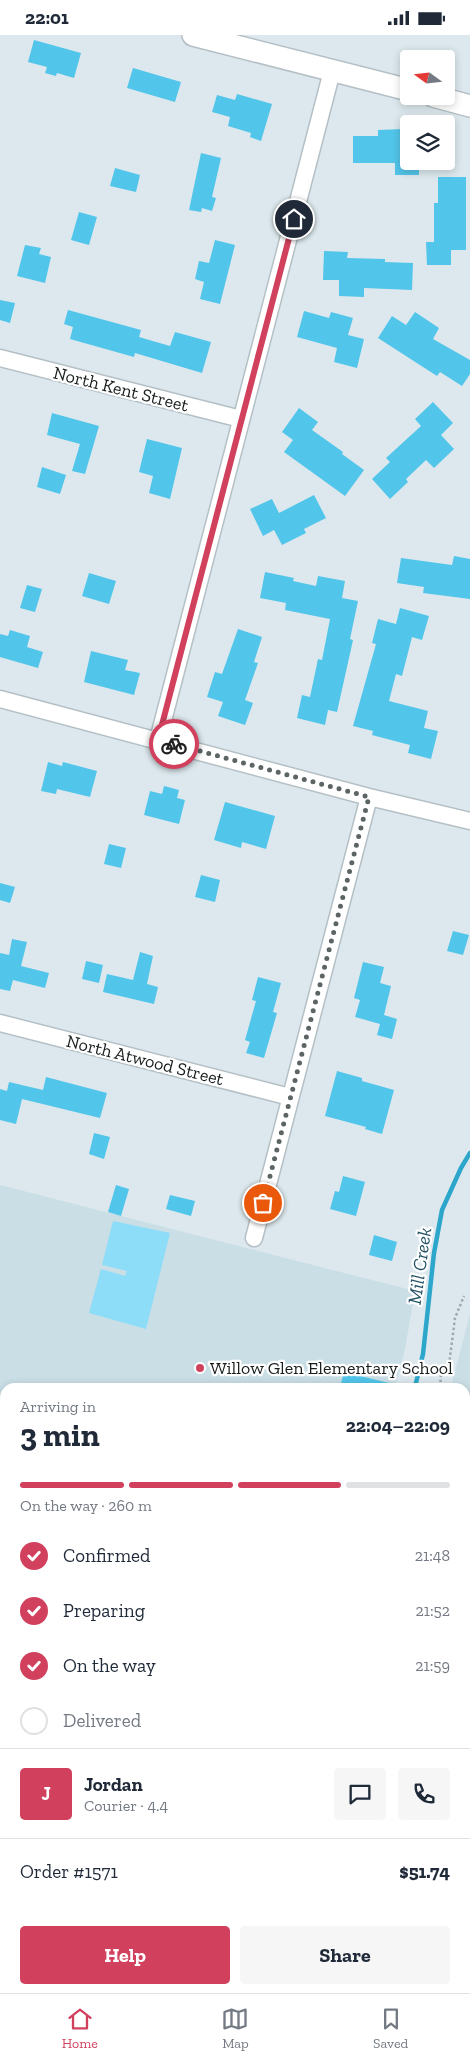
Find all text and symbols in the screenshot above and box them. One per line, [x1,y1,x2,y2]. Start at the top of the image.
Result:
text: 22:01 [25,6,69,29]
north arrow [400,50,455,105]
map controls [400,50,455,170]
button: layers [400,115,455,170]
pin [273,198,315,240]
icon: home [280,205,308,233]
street label: North Kent Street [51,362,191,417]
courier [149,719,199,769]
icon: bike [160,730,188,758]
street label: North Atwood Street [64,1030,226,1090]
pin [242,1182,284,1224]
icon: bag [249,1189,277,1217]
water label: Mill Creek [403,1226,436,1306]
place label: Willow Glen Elementary School [210,1357,453,1379]
marker: Willow Glen Elementary School [194,1362,206,1374]
text: Arriving in [20,1397,96,1416]
text: 22:04–22:09 [346,1414,450,1437]
text: 3 min [20,1416,100,1454]
text: On the way · 260 m [20,1496,152,1515]
icon: check [20,1542,48,1570]
text: Confirmed [63,1544,150,1567]
text: 21:48 [415,1546,450,1565]
icon: check [20,1597,48,1625]
text: Preparing [63,1599,145,1622]
text: 21:52 [416,1601,450,1620]
icon: check [20,1652,48,1680]
text: On the way [63,1654,156,1677]
text: 21:59 [415,1656,450,1675]
text: Delivered [63,1709,141,1732]
button: chat [334,1768,386,1820]
button: phone [398,1768,450,1820]
text: Jordan [84,1773,143,1796]
text: J [41,1782,51,1805]
text: Courier · 4.4 [84,1796,168,1815]
text: Order #1571 [20,1860,118,1883]
text: $51.74 [399,1860,450,1883]
button: Help [20,1926,230,1984]
button: Share [240,1926,450,1984]
tab: Home [62,2005,98,2052]
tab: Map [221,2005,249,2052]
tab: Saved [373,2005,408,2052]

